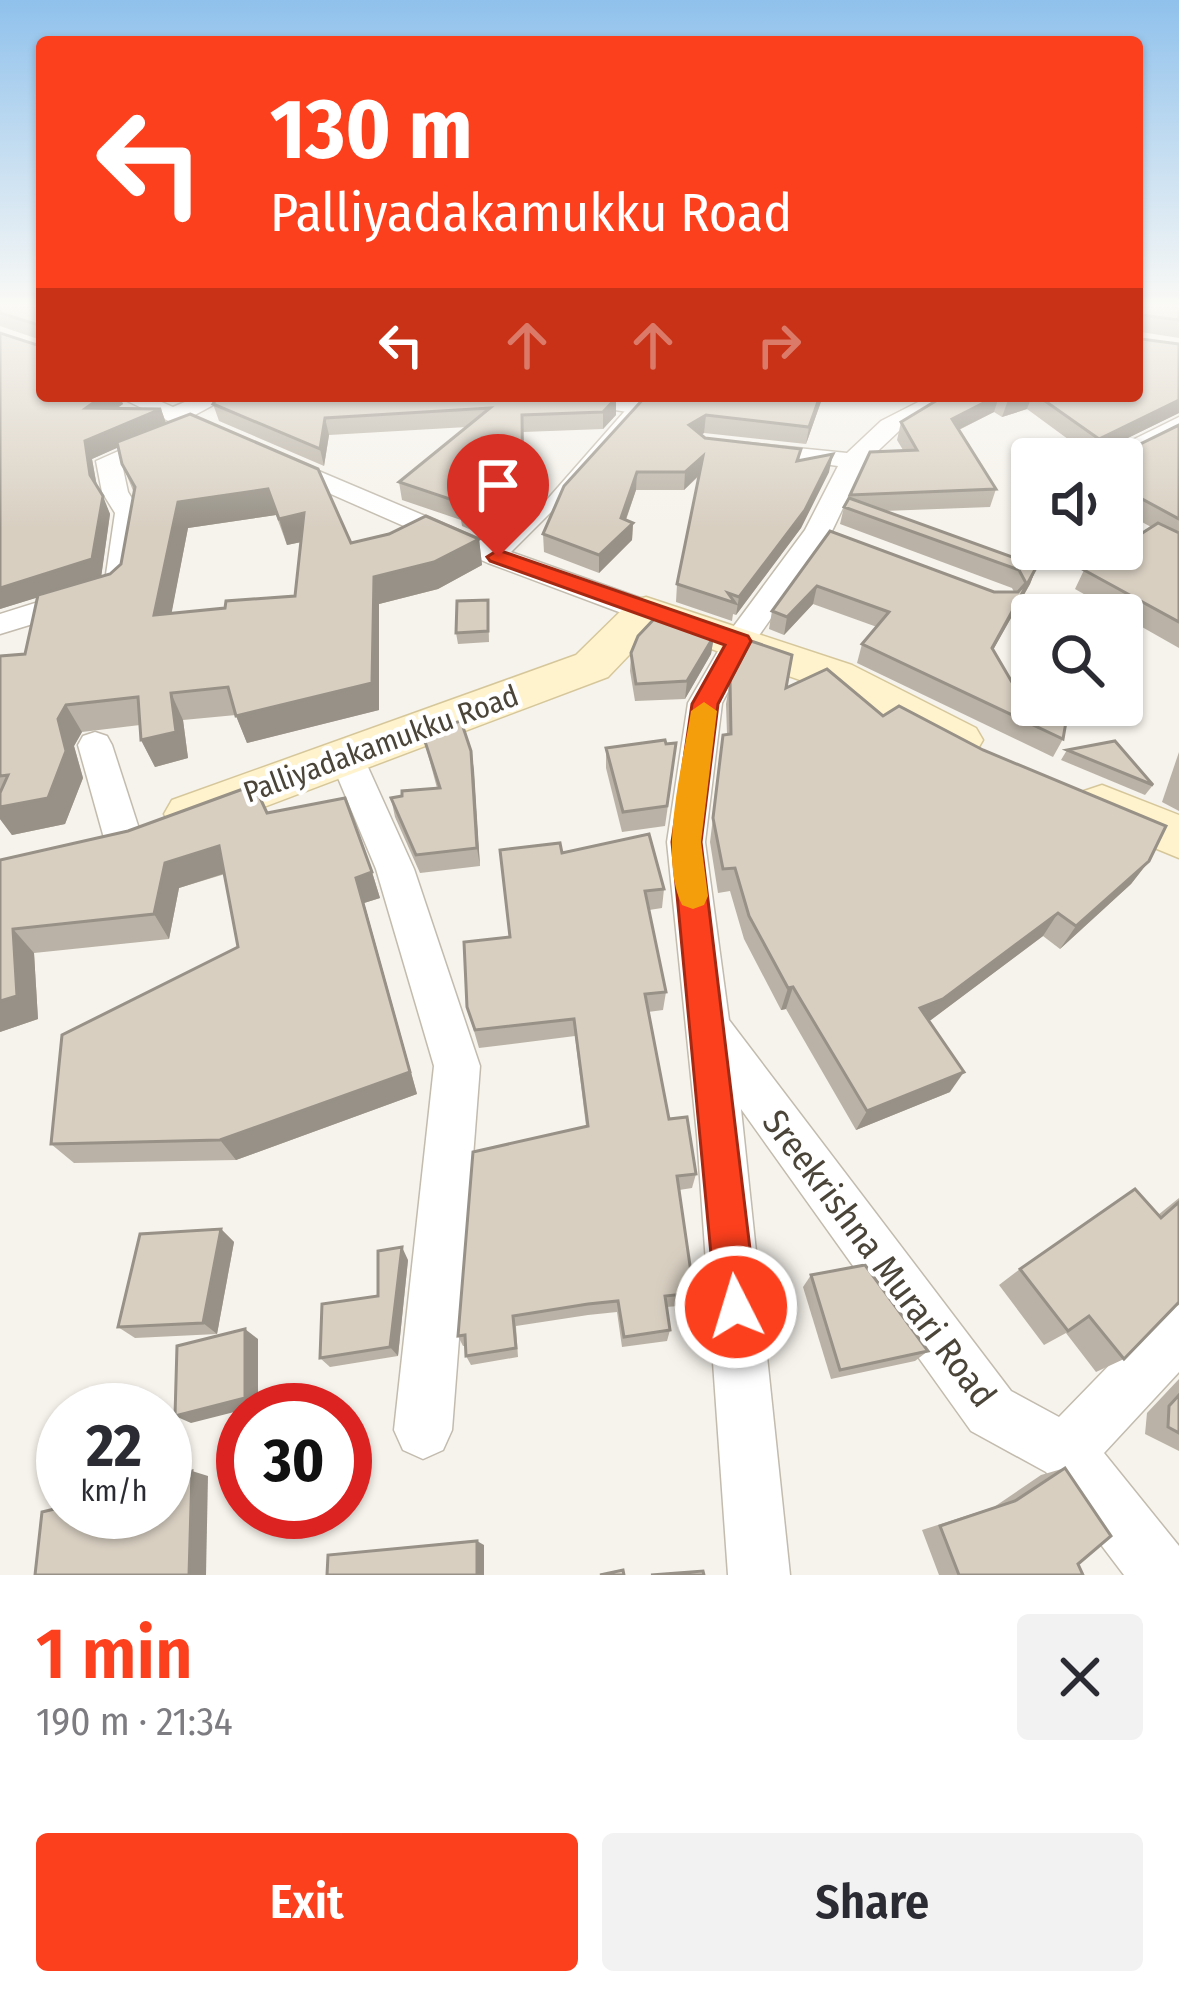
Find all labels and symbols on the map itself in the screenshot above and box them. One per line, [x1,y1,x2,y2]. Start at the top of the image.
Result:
pin [447,434,549,557]
street label: Palliyadakamukku Road [239,677,523,811]
street label: Sreekrishna Murari Road [753,1101,1005,1416]
position arrow [673,1244,799,1370]
speed limit sign: 30 [216,1383,372,1539]

